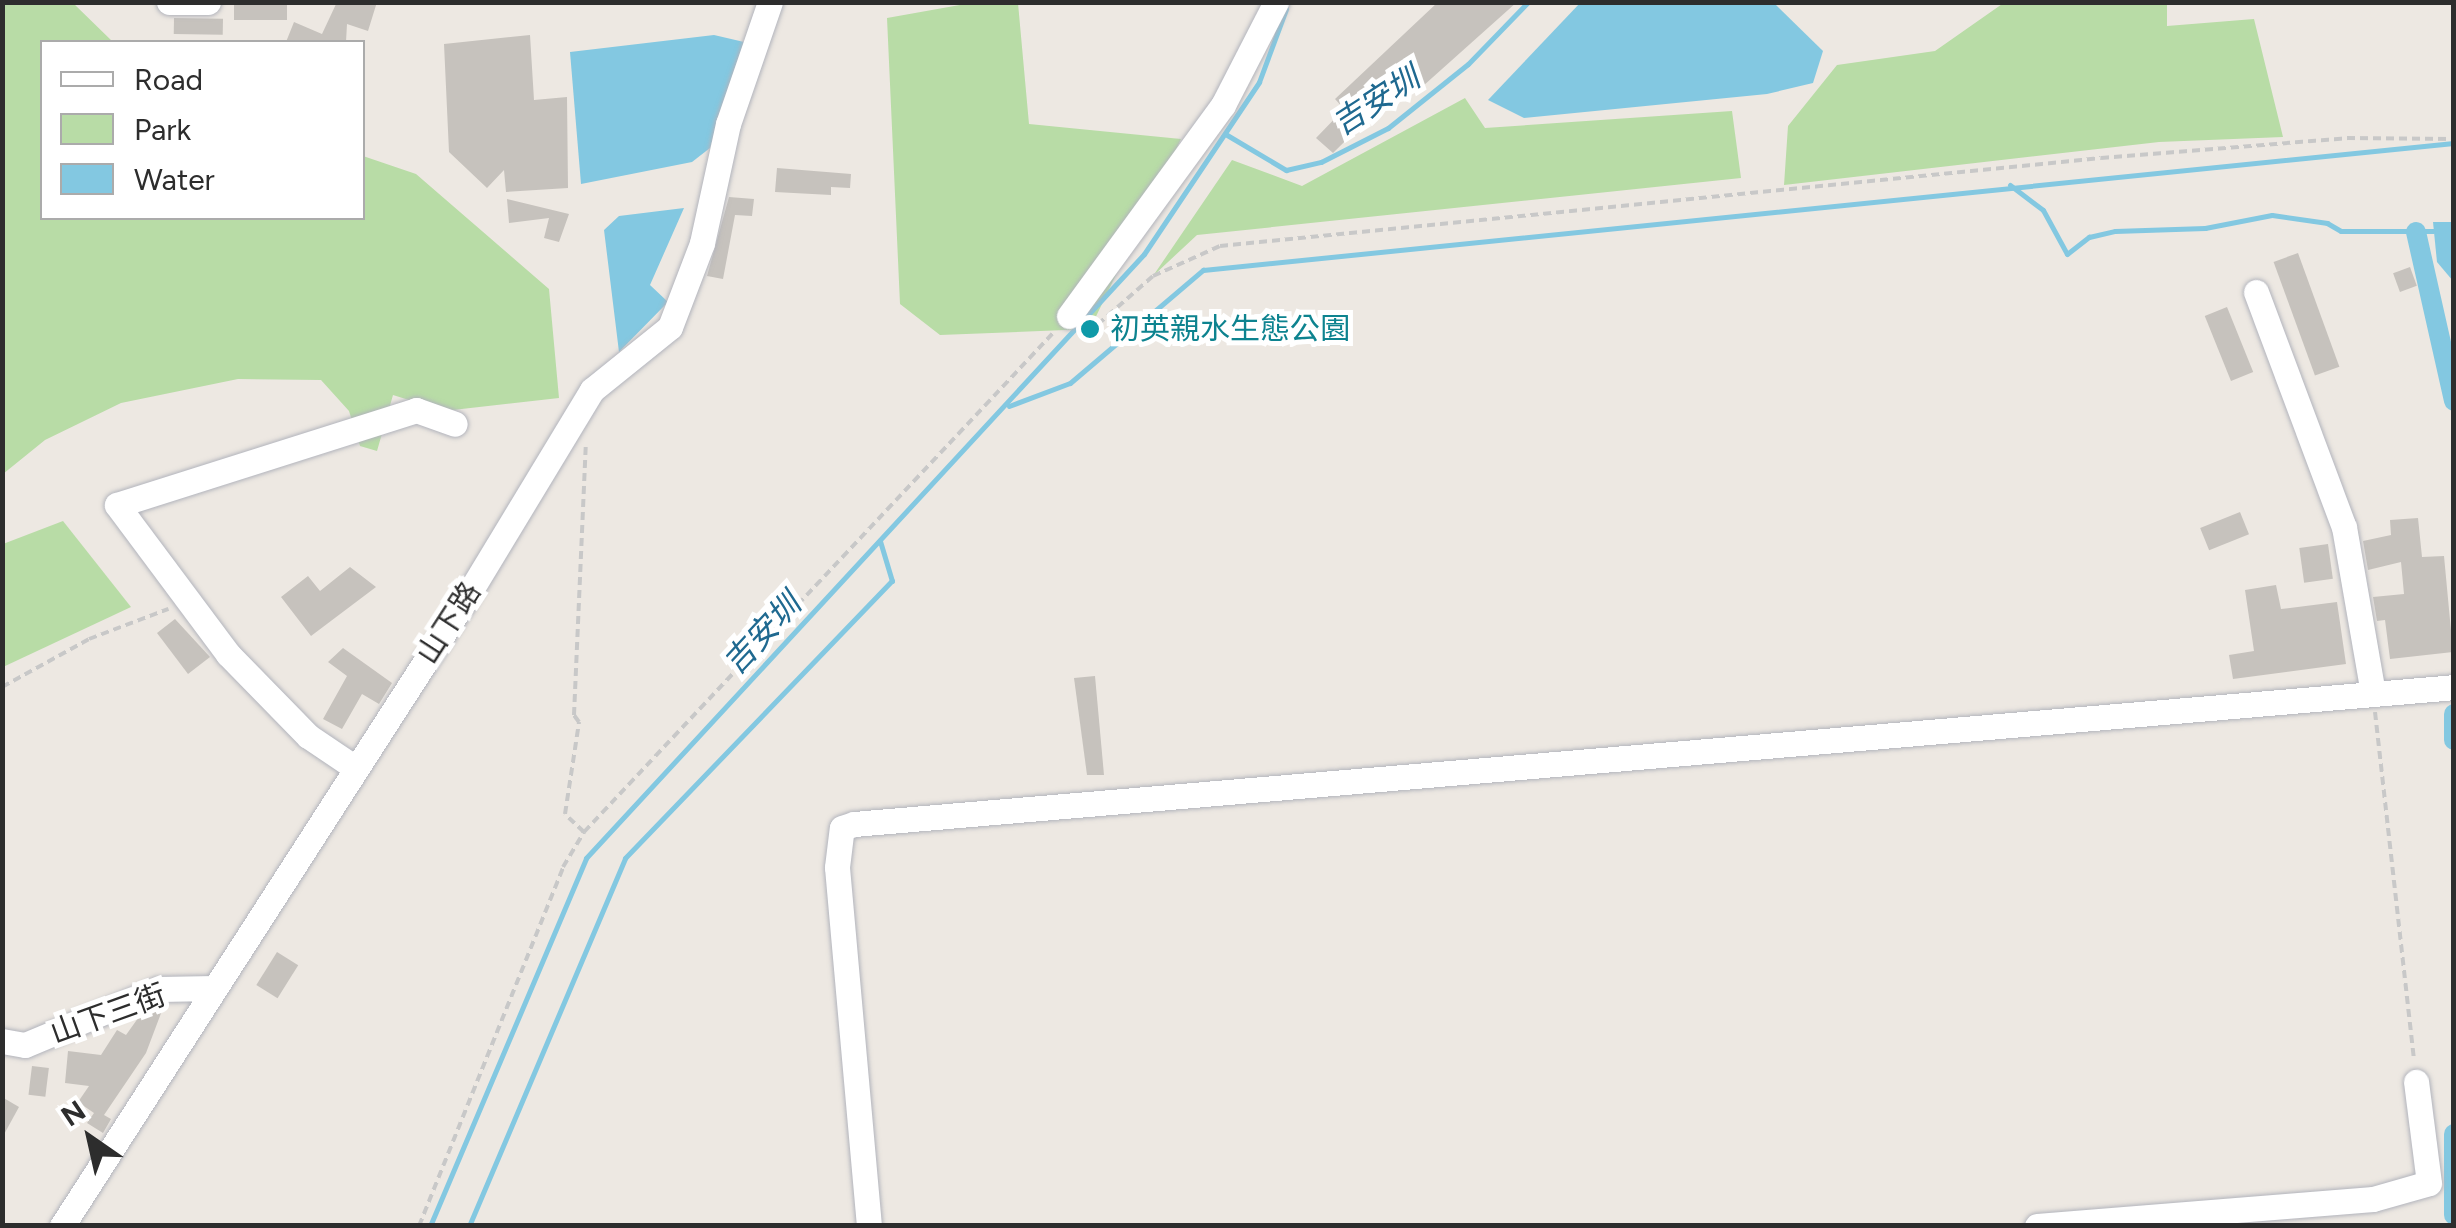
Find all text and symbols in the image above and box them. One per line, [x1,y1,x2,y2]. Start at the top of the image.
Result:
legend [40,40,365,220]
water label: 吉安圳 [1325,59,1427,143]
text: Road [134,61,203,98]
text: Park [134,111,191,148]
text: Water [134,161,215,198]
place label: 初英親水生態公園 [1110,311,1350,347]
marker: 初英親水生態公園 [1079,318,1101,340]
street label: 山下路 [409,575,489,671]
water label: 吉安圳 [715,586,809,682]
street label: 山下三街 [45,977,171,1051]
north arrow [40,1088,140,1188]
text: N [55,1093,92,1133]

